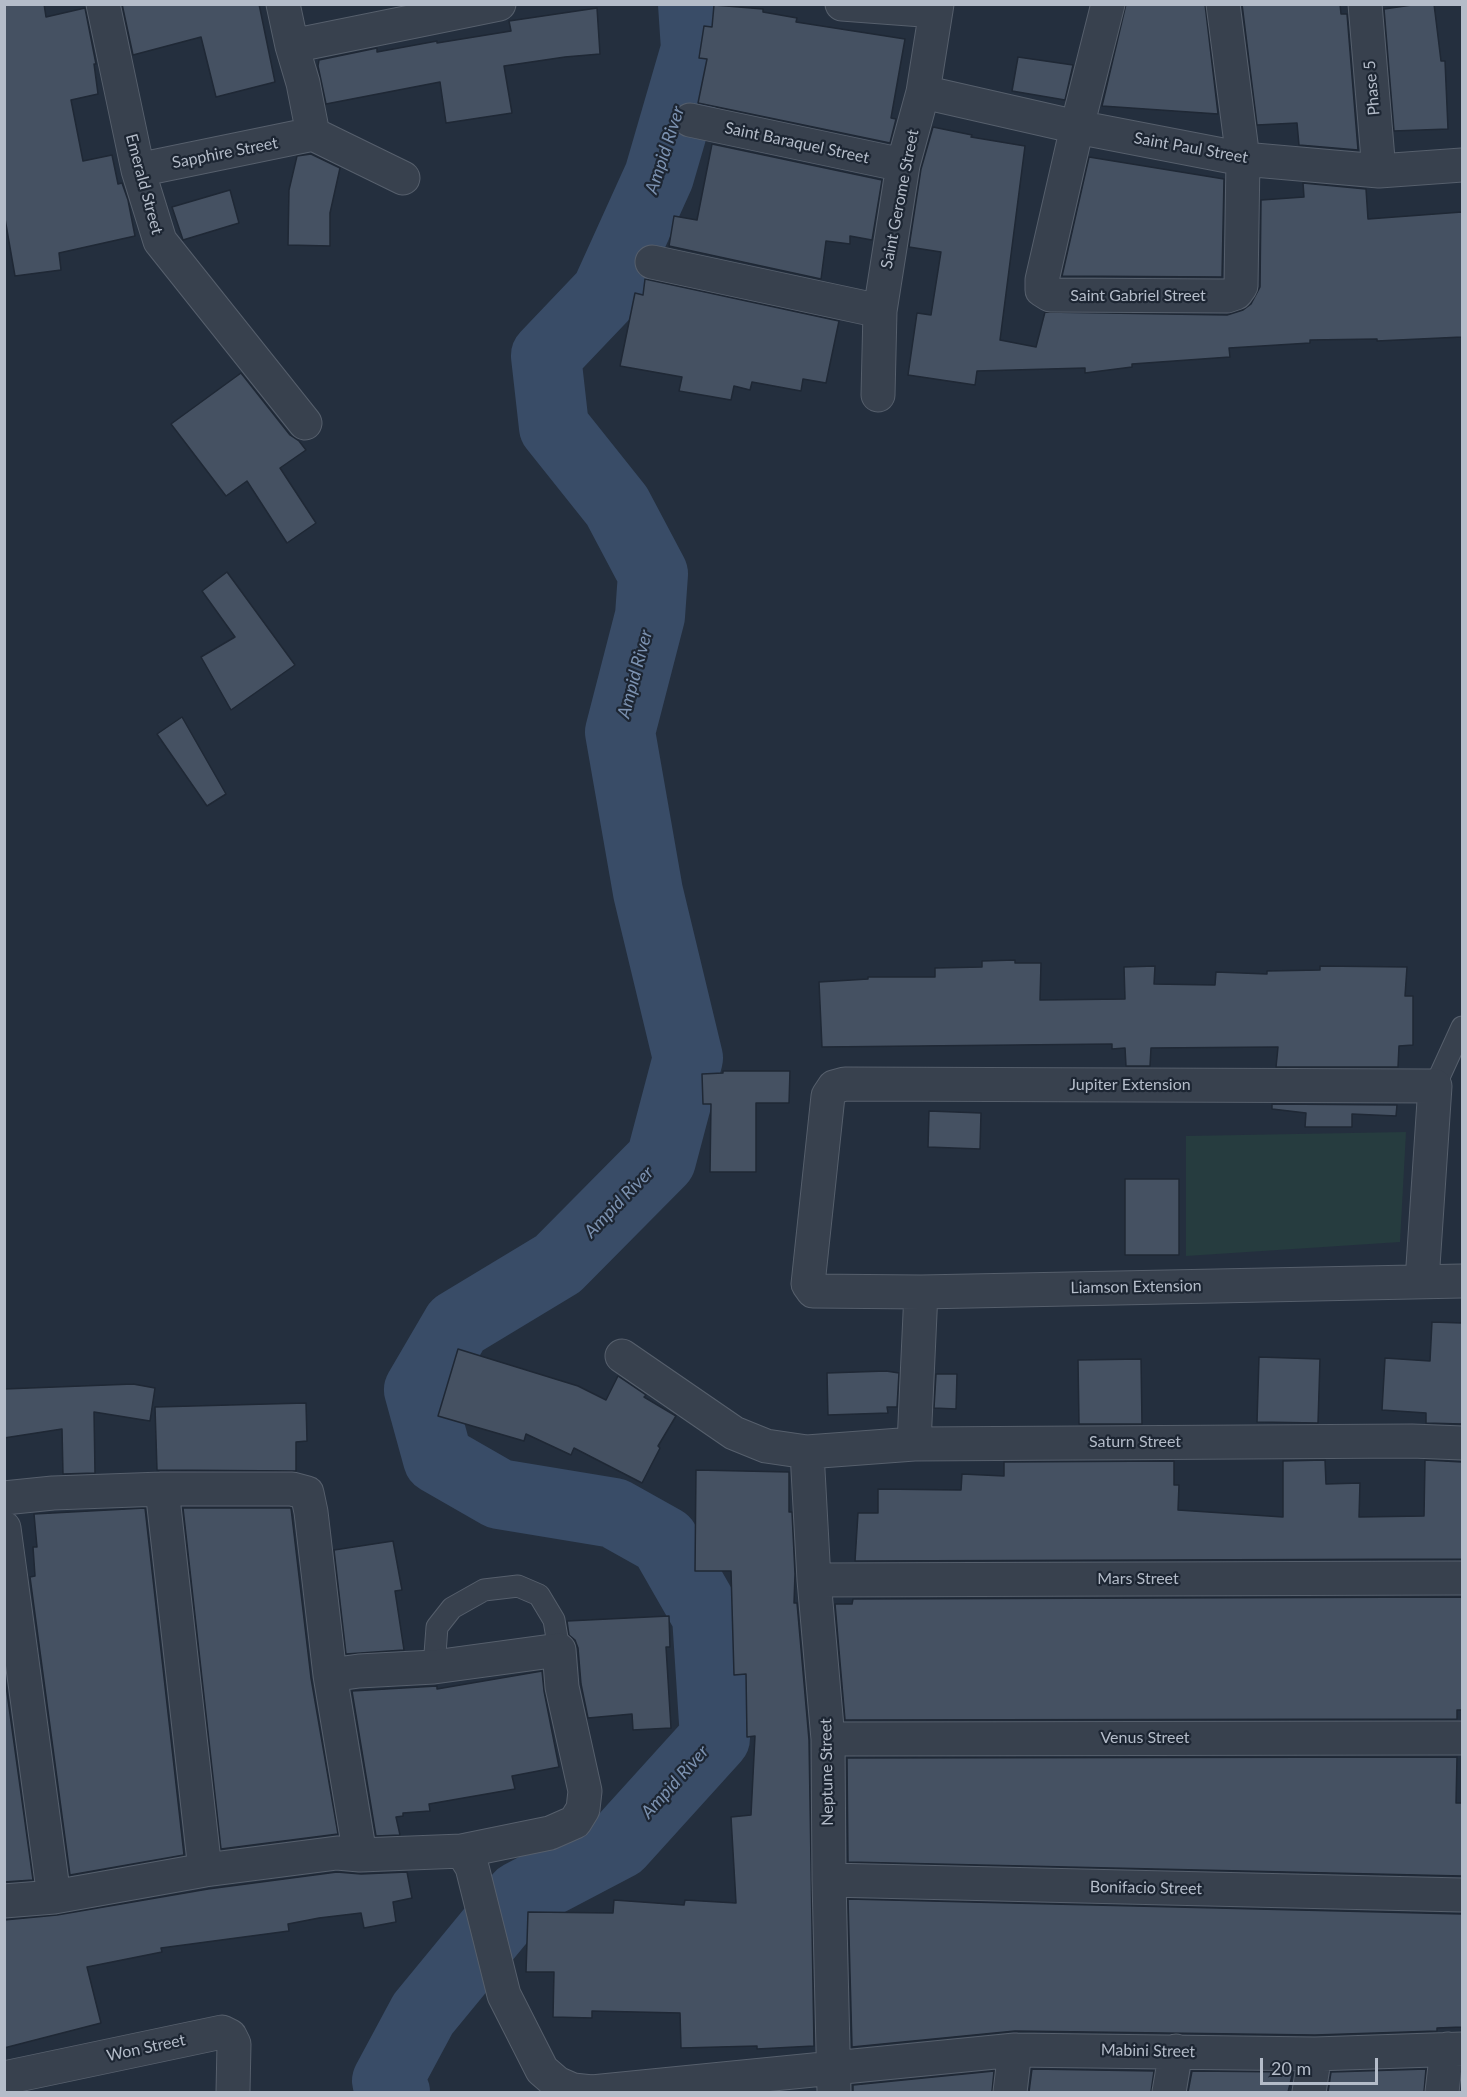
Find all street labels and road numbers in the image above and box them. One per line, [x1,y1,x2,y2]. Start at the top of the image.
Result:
street label: Phase 5 [1360,60,1384,116]
street label: Saint Baraquel Street [723,118,871,168]
street label: Saint Gerome Street [877,128,923,270]
street label: Saint Paul Street [1133,129,1249,167]
street label: Emerald Street [121,132,167,236]
street label: Sapphire Street [170,133,280,173]
street label: Saint Gabriel Street [1070,286,1206,306]
street label: Jupiter Extension [1069,1075,1191,1095]
street label: Liamson Extension [1070,1276,1202,1298]
street label: Saturn Street [1089,1432,1181,1452]
street label: Mars Street [1097,1569,1179,1589]
street label: Neptune Street [816,1718,838,1826]
street label: Venus Street [1100,1728,1190,1748]
street label: Bonifacio Street [1090,1877,1202,1899]
street label: Won Street [105,2030,187,2066]
street label: Mabini Street [1101,2041,1195,2061]

